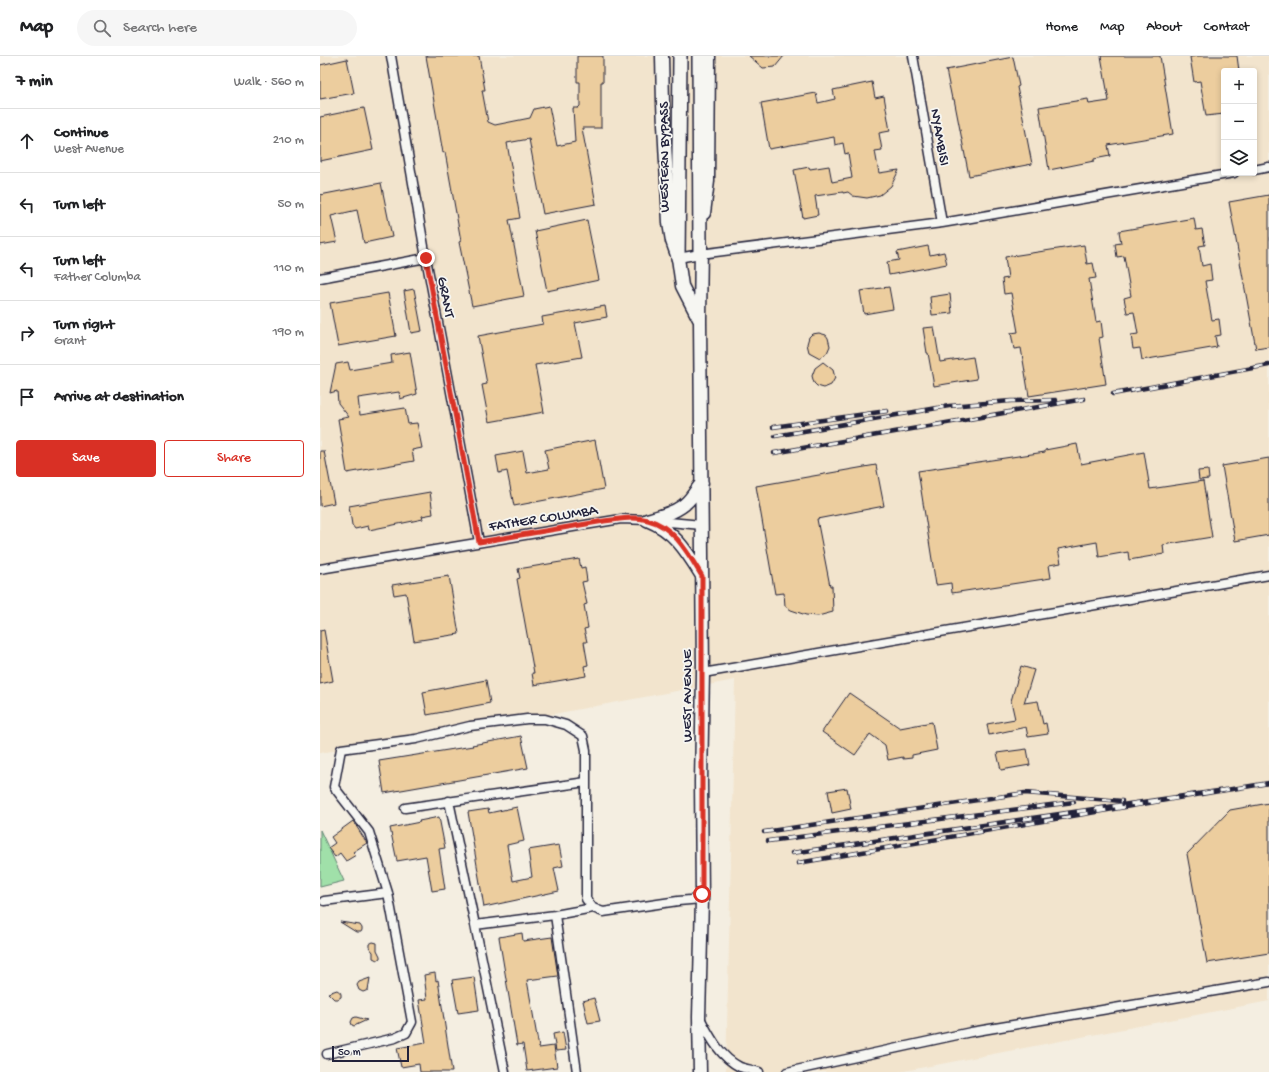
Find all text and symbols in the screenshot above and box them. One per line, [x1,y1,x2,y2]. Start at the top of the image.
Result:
search box [77,10,357,46]
text: Map [20,16,53,39]
icon: search [91,17,113,39]
text: Search here [123,19,197,37]
text: Home [1046,19,1078,36]
text: Map [1100,19,1124,36]
text: About [1146,19,1182,36]
text: Contact [1204,19,1249,36]
map controls [1221,68,1257,176]
button: + [1221,68,1257,104]
text: 7 min [16,72,53,92]
text: Walk · 560 m [234,75,304,90]
street label: WESTERN BYPASS [656,101,674,213]
button: − [1221,104,1257,140]
street label: NYAMBISI [925,107,953,167]
text: Continue [54,124,108,142]
icon: ahead [16,130,38,152]
text: 210 m [273,133,304,148]
button: layers [1221,140,1257,176]
text: West Avenue [54,142,124,157]
icon: left [16,194,38,216]
text: Turn left [54,196,105,214]
text: 50 m [277,197,304,212]
route end [417,249,435,267]
text: Turn left [54,252,105,270]
icon: left [16,258,38,280]
text: 110 m [274,261,304,276]
text: Father Columba [54,270,141,285]
street label: GRANT [432,275,458,321]
text: Turn right [54,316,114,334]
icon: right [16,322,38,344]
text: 190 m [273,325,304,340]
text: Grant [54,334,86,349]
icon: arrive [16,386,38,408]
text: Arrive at destination [54,388,184,406]
button: Save [16,440,156,477]
button: Share [164,440,304,477]
street label: FATHER COLUMBA [487,501,600,537]
street label: WEST AVENUE [679,649,697,742]
route start [693,885,711,903]
scale bar [332,1044,409,1063]
text: 50 m [338,1047,360,1059]

